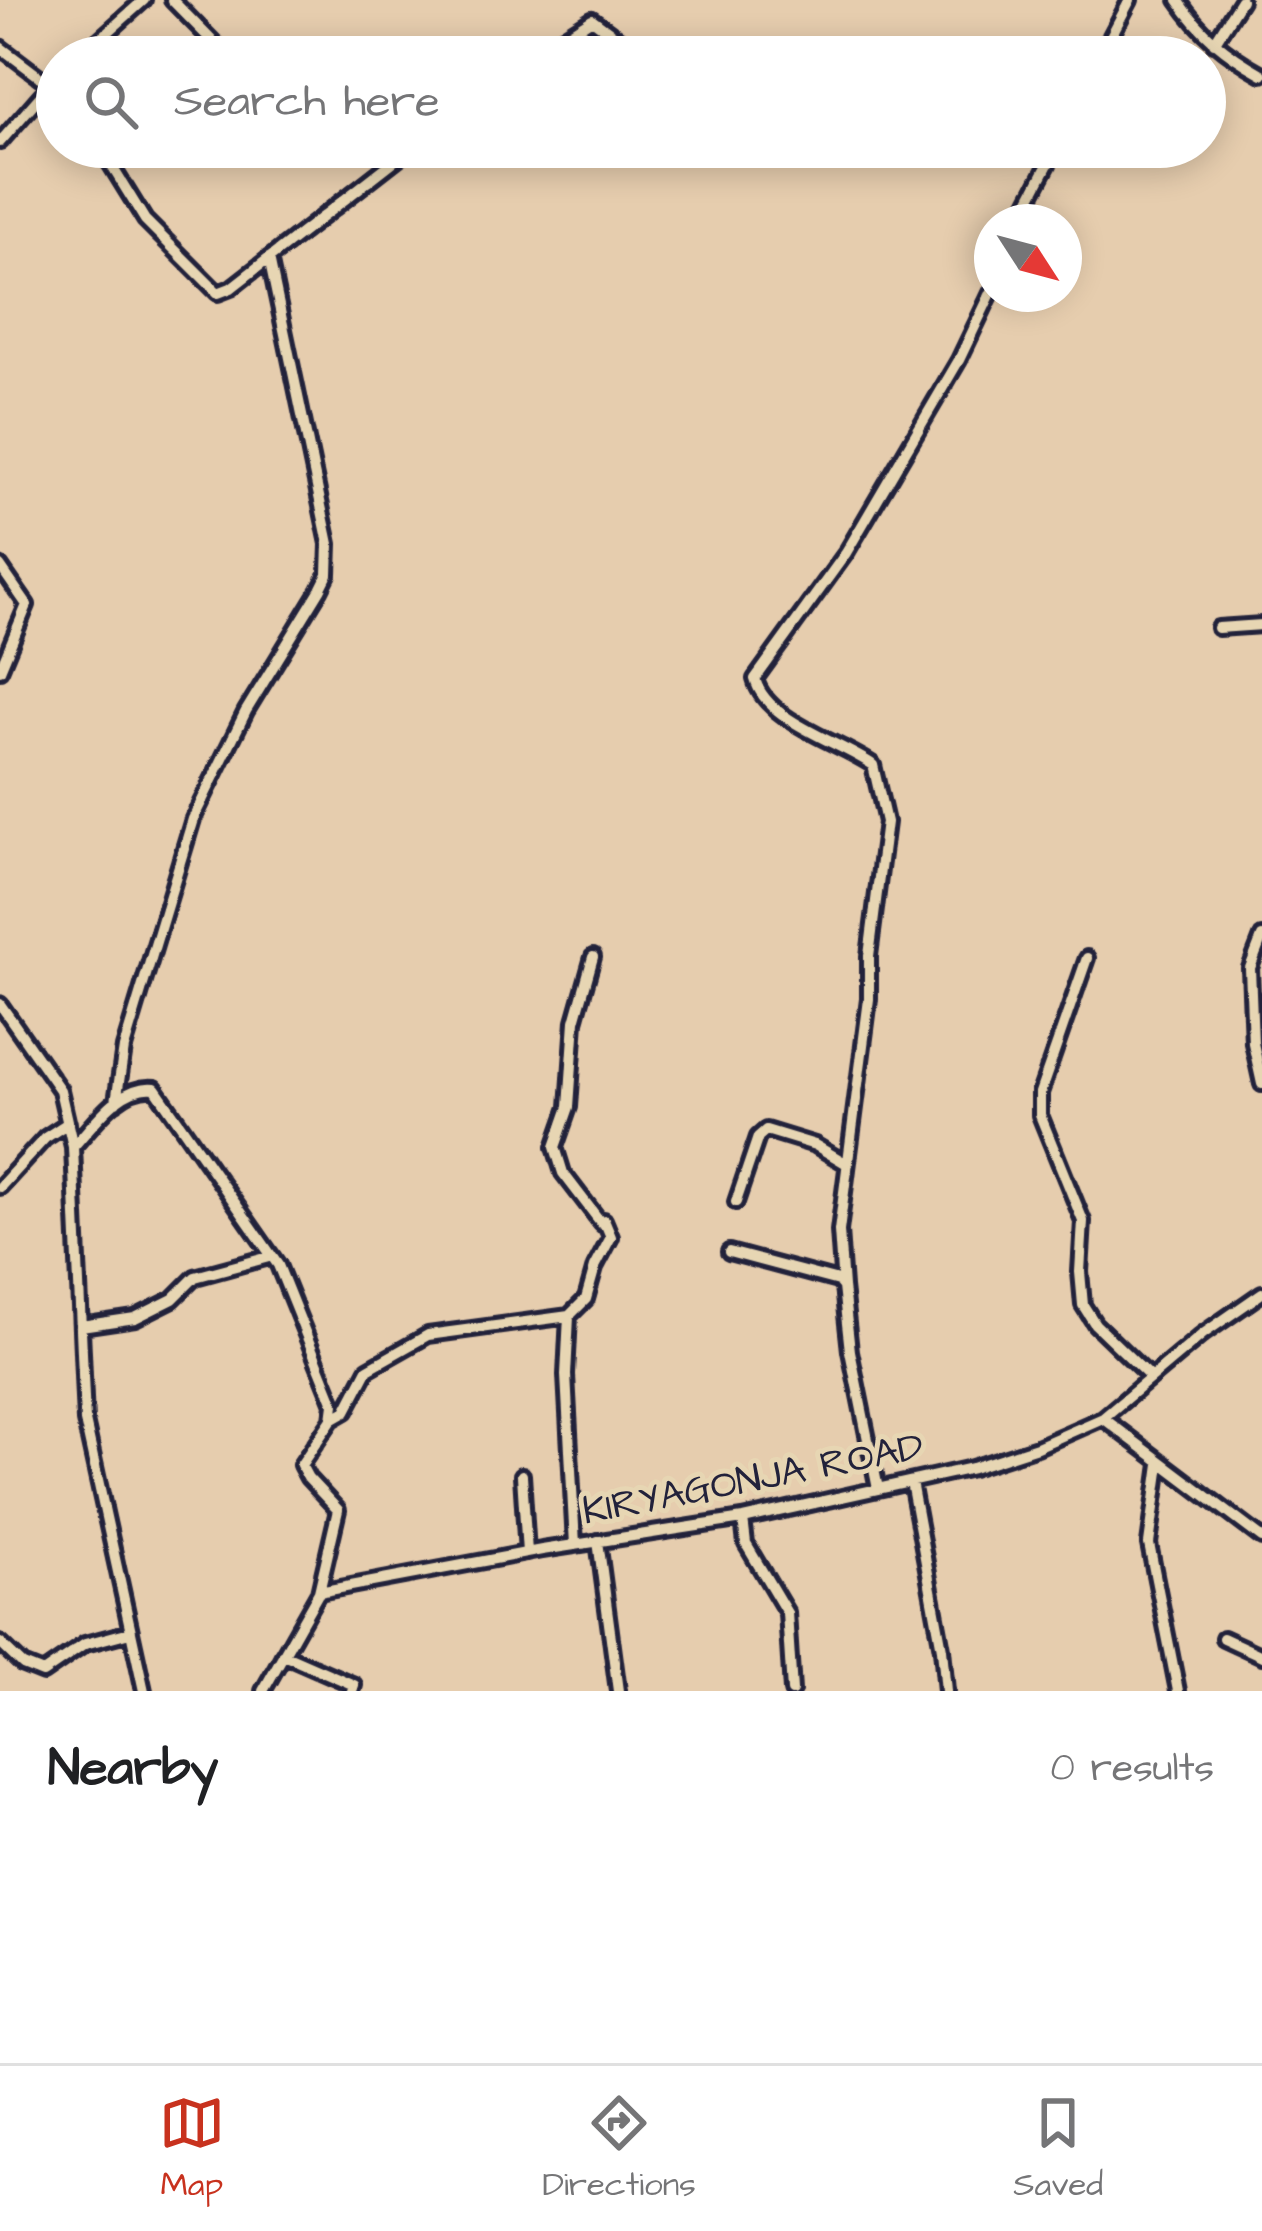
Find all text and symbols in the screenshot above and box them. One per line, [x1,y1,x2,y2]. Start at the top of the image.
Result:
search box [36,36,1226,168]
icon: search [78,69,144,135]
text: Search here [174,71,440,133]
north arrow [974,204,1082,312]
street label: KIRYAGONJA ROAD [578,1420,928,1540]
text: Nearby [48,1734,218,1805]
text: 0 results [1050,1742,1214,1796]
tab: Map [159,2090,225,2208]
tab: Directions [542,2090,696,2208]
tab: Saved [1013,2090,1103,2208]

